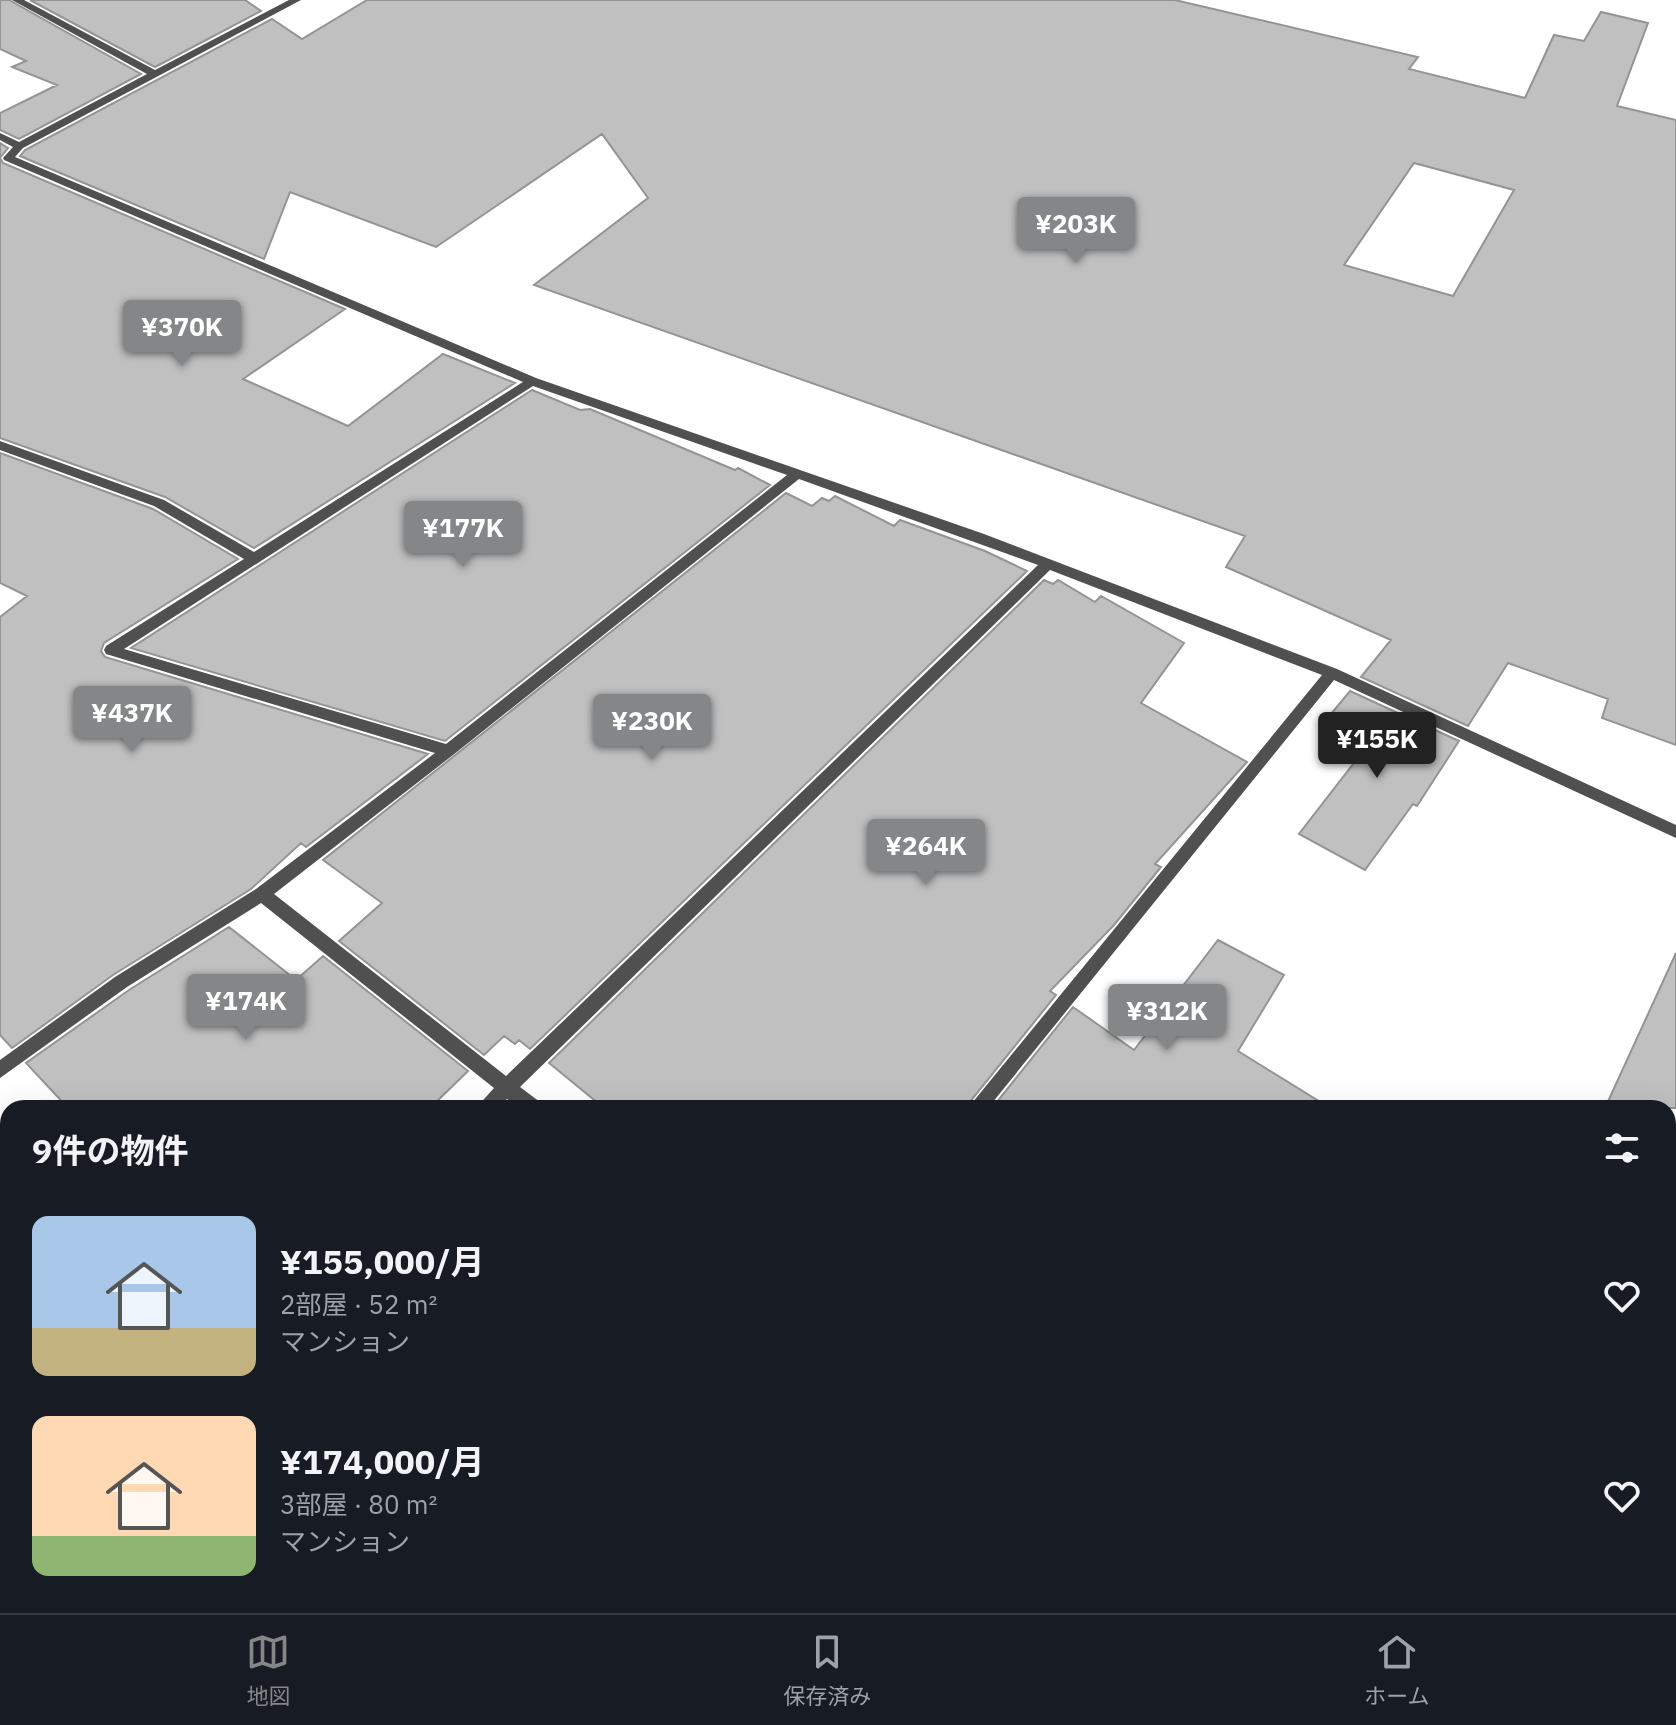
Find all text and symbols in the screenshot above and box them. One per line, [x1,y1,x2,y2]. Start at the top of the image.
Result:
pin: ¥203K [1020,197,1132,265]
text: ¥203K [1035,206,1117,240]
pin: ¥370K [126,300,238,368]
text: ¥370K [141,309,223,343]
pin: ¥177K [407,501,519,569]
text: ¥177K [422,510,504,544]
pin: ¥437K [76,686,188,754]
pin: ¥230K [596,694,708,762]
text: ¥437K [91,695,173,729]
text: ¥230K [611,703,693,737]
pin: ¥155K [1321,712,1433,780]
text: ¥155K [1336,721,1418,755]
pin: ¥264K [870,819,982,887]
text: ¥264K [885,828,967,862]
pin: ¥174K [190,974,302,1042]
text: ¥174K [205,983,287,1017]
pin: ¥312K [1111,984,1223,1052]
text: ¥312K [1126,993,1208,1027]
icon: filters [1600,1126,1644,1170]
text: 9件の物件 [32,1128,188,1172]
text: ¥155,000/月 [280,1239,485,1283]
icon: home [96,1248,192,1344]
icon: heart [1600,1274,1644,1318]
text: 2部屋 · 52 m² [280,1287,437,1321]
text: マンション [280,1324,410,1358]
text: ¥174,000/月 [280,1439,485,1483]
icon: home [96,1448,192,1544]
icon: heart [1600,1474,1644,1518]
text: 3部屋 · 80 m² [280,1487,437,1521]
text: マンション [280,1524,410,1558]
tab: 地図 [246,1630,290,1710]
tab: 保存済み [783,1630,871,1710]
tab: ホーム [1364,1630,1430,1710]

